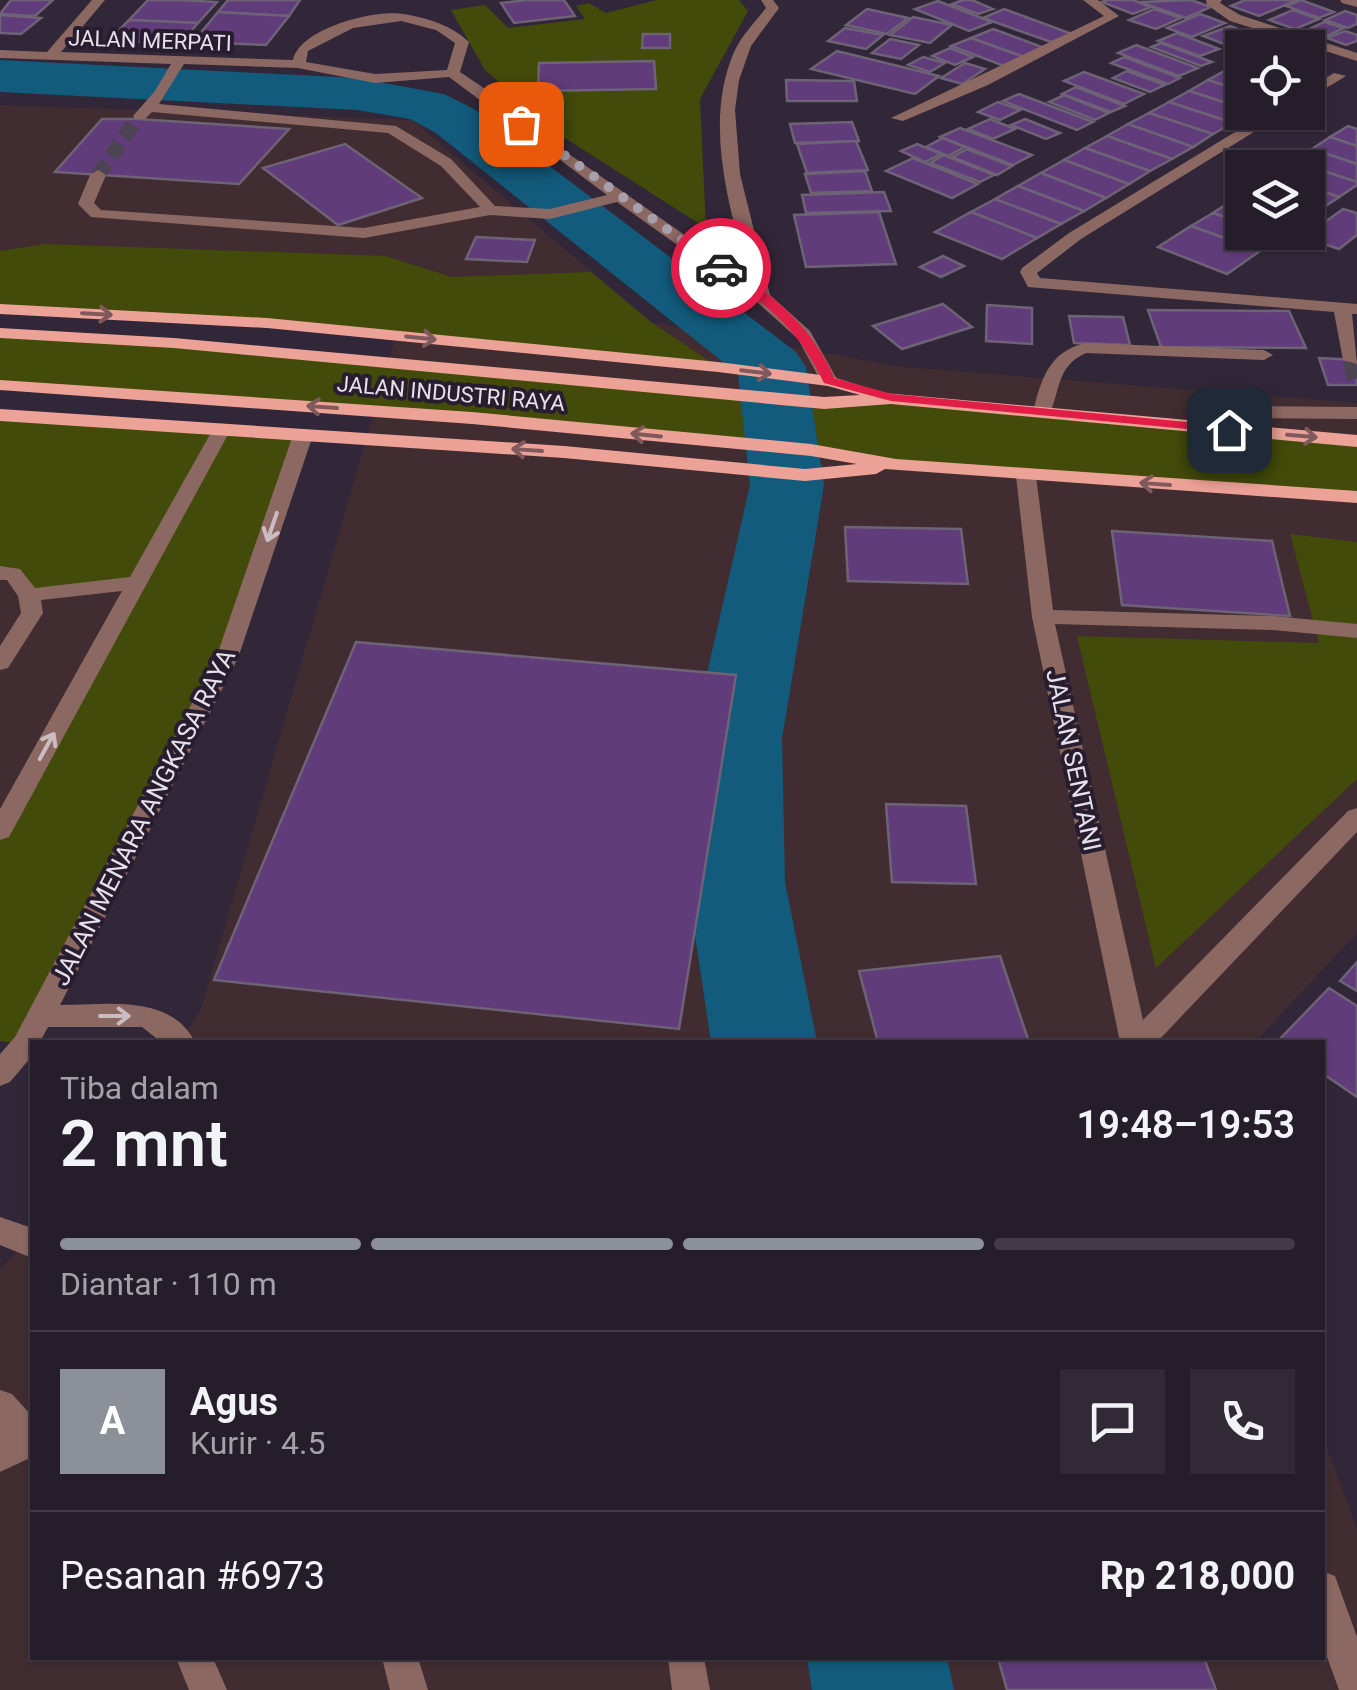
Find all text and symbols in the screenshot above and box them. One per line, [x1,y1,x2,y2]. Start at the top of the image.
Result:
street label: JALAN MERPATI [68,25,232,56]
map controls [1225,30,1325,250]
button: locate [1225,30,1325,130]
pin [479,82,564,167]
icon: bag [494,97,549,152]
button: layers [1225,150,1325,250]
courier [671,218,771,318]
icon: car [694,241,749,296]
one-way arrow [81,305,113,324]
one-way arrow [405,329,437,348]
one-way arrow [740,363,772,381]
street label: JALAN INDUSTRI RAYA [336,371,567,416]
pin [1187,388,1272,473]
one-way arrow [307,398,339,417]
icon: home [1202,403,1257,458]
one-way arrow [631,426,663,445]
one-way arrow [1285,427,1317,446]
one-way arrow [512,440,544,459]
one-way arrow [1139,475,1171,494]
one-way arrow [261,510,279,542]
street label: JALAN MENARA ANGKASA RAYA [46,644,241,990]
street label: JALAN SENTANI [1040,666,1107,854]
one-way arrow [38,731,58,761]
one-way arrow [98,1006,130,1026]
text: Tiba dalam [60,1069,219,1107]
text: 19:48–19:53 [1076,1103,1295,1147]
text: 2 mnt [60,1106,228,1182]
text: Diantar · 110 m [60,1265,277,1303]
button: chat [1060,1369,1165,1474]
button: phone [1190,1369,1295,1474]
text: Agus [190,1380,278,1424]
text: A [100,1399,125,1443]
text: Kurir · 4.5 [190,1424,325,1462]
text: Pesanan #6973 [60,1554,325,1598]
text: Rp 218,000 [1100,1554,1295,1598]

